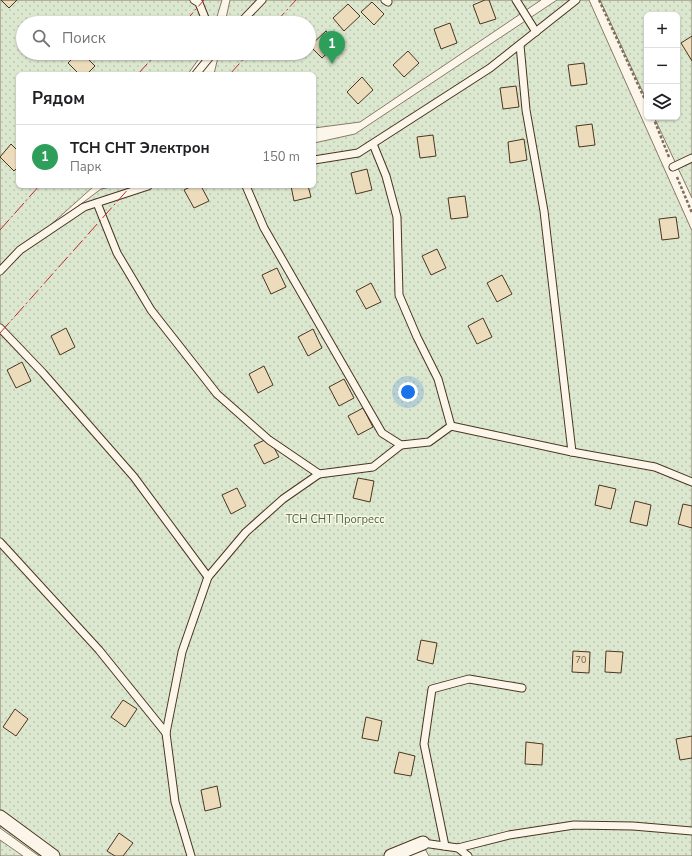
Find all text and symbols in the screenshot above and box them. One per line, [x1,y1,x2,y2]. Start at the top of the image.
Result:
map controls [644,12,680,120]
button: + [644,12,680,48]
search box [16,16,316,60]
icon: search [30,27,52,49]
text: Поиск [62,28,106,48]
pin: 1 [319,31,345,64]
button: − [644,48,680,84]
button: layers [644,84,680,120]
text: Рядом [32,87,85,110]
text: ТСН СНТ Электрон [70,138,210,158]
text: 1 [41,148,49,166]
text: 150 m [262,148,300,166]
text: Парк [70,158,101,176]
your location [398,382,418,402]
park label: ТСН СНТ Прогресс [286,512,384,527]
house number: 70 [576,654,586,666]

